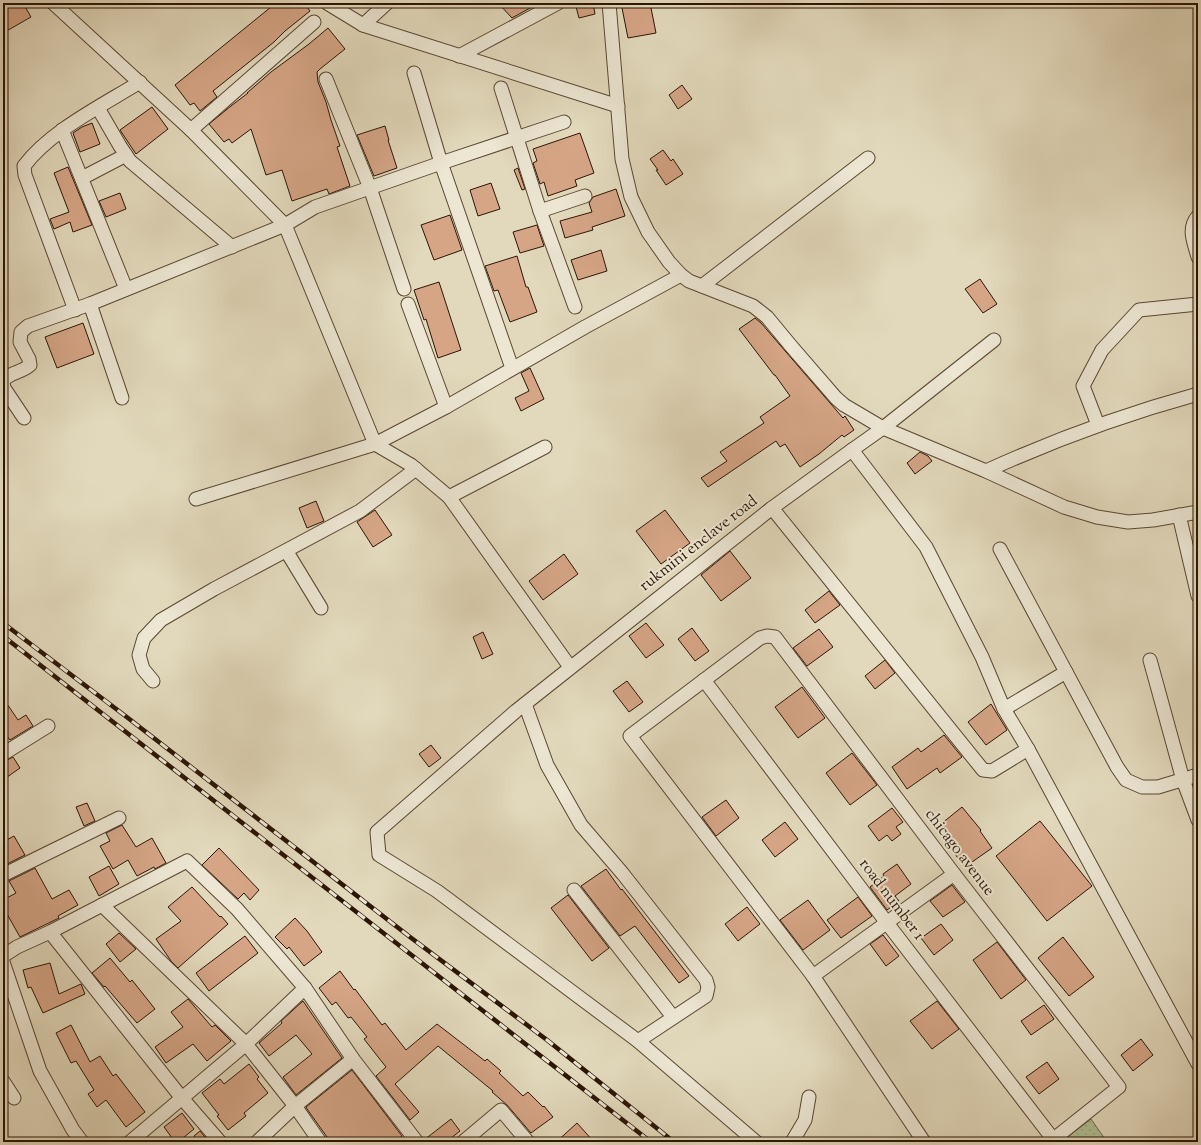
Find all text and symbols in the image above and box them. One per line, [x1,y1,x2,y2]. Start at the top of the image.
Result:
street label: rukmini enclave road [635,490,763,598]
street label: chicago avenue [919,805,999,901]
street label: road number 1 [853,854,930,946]

